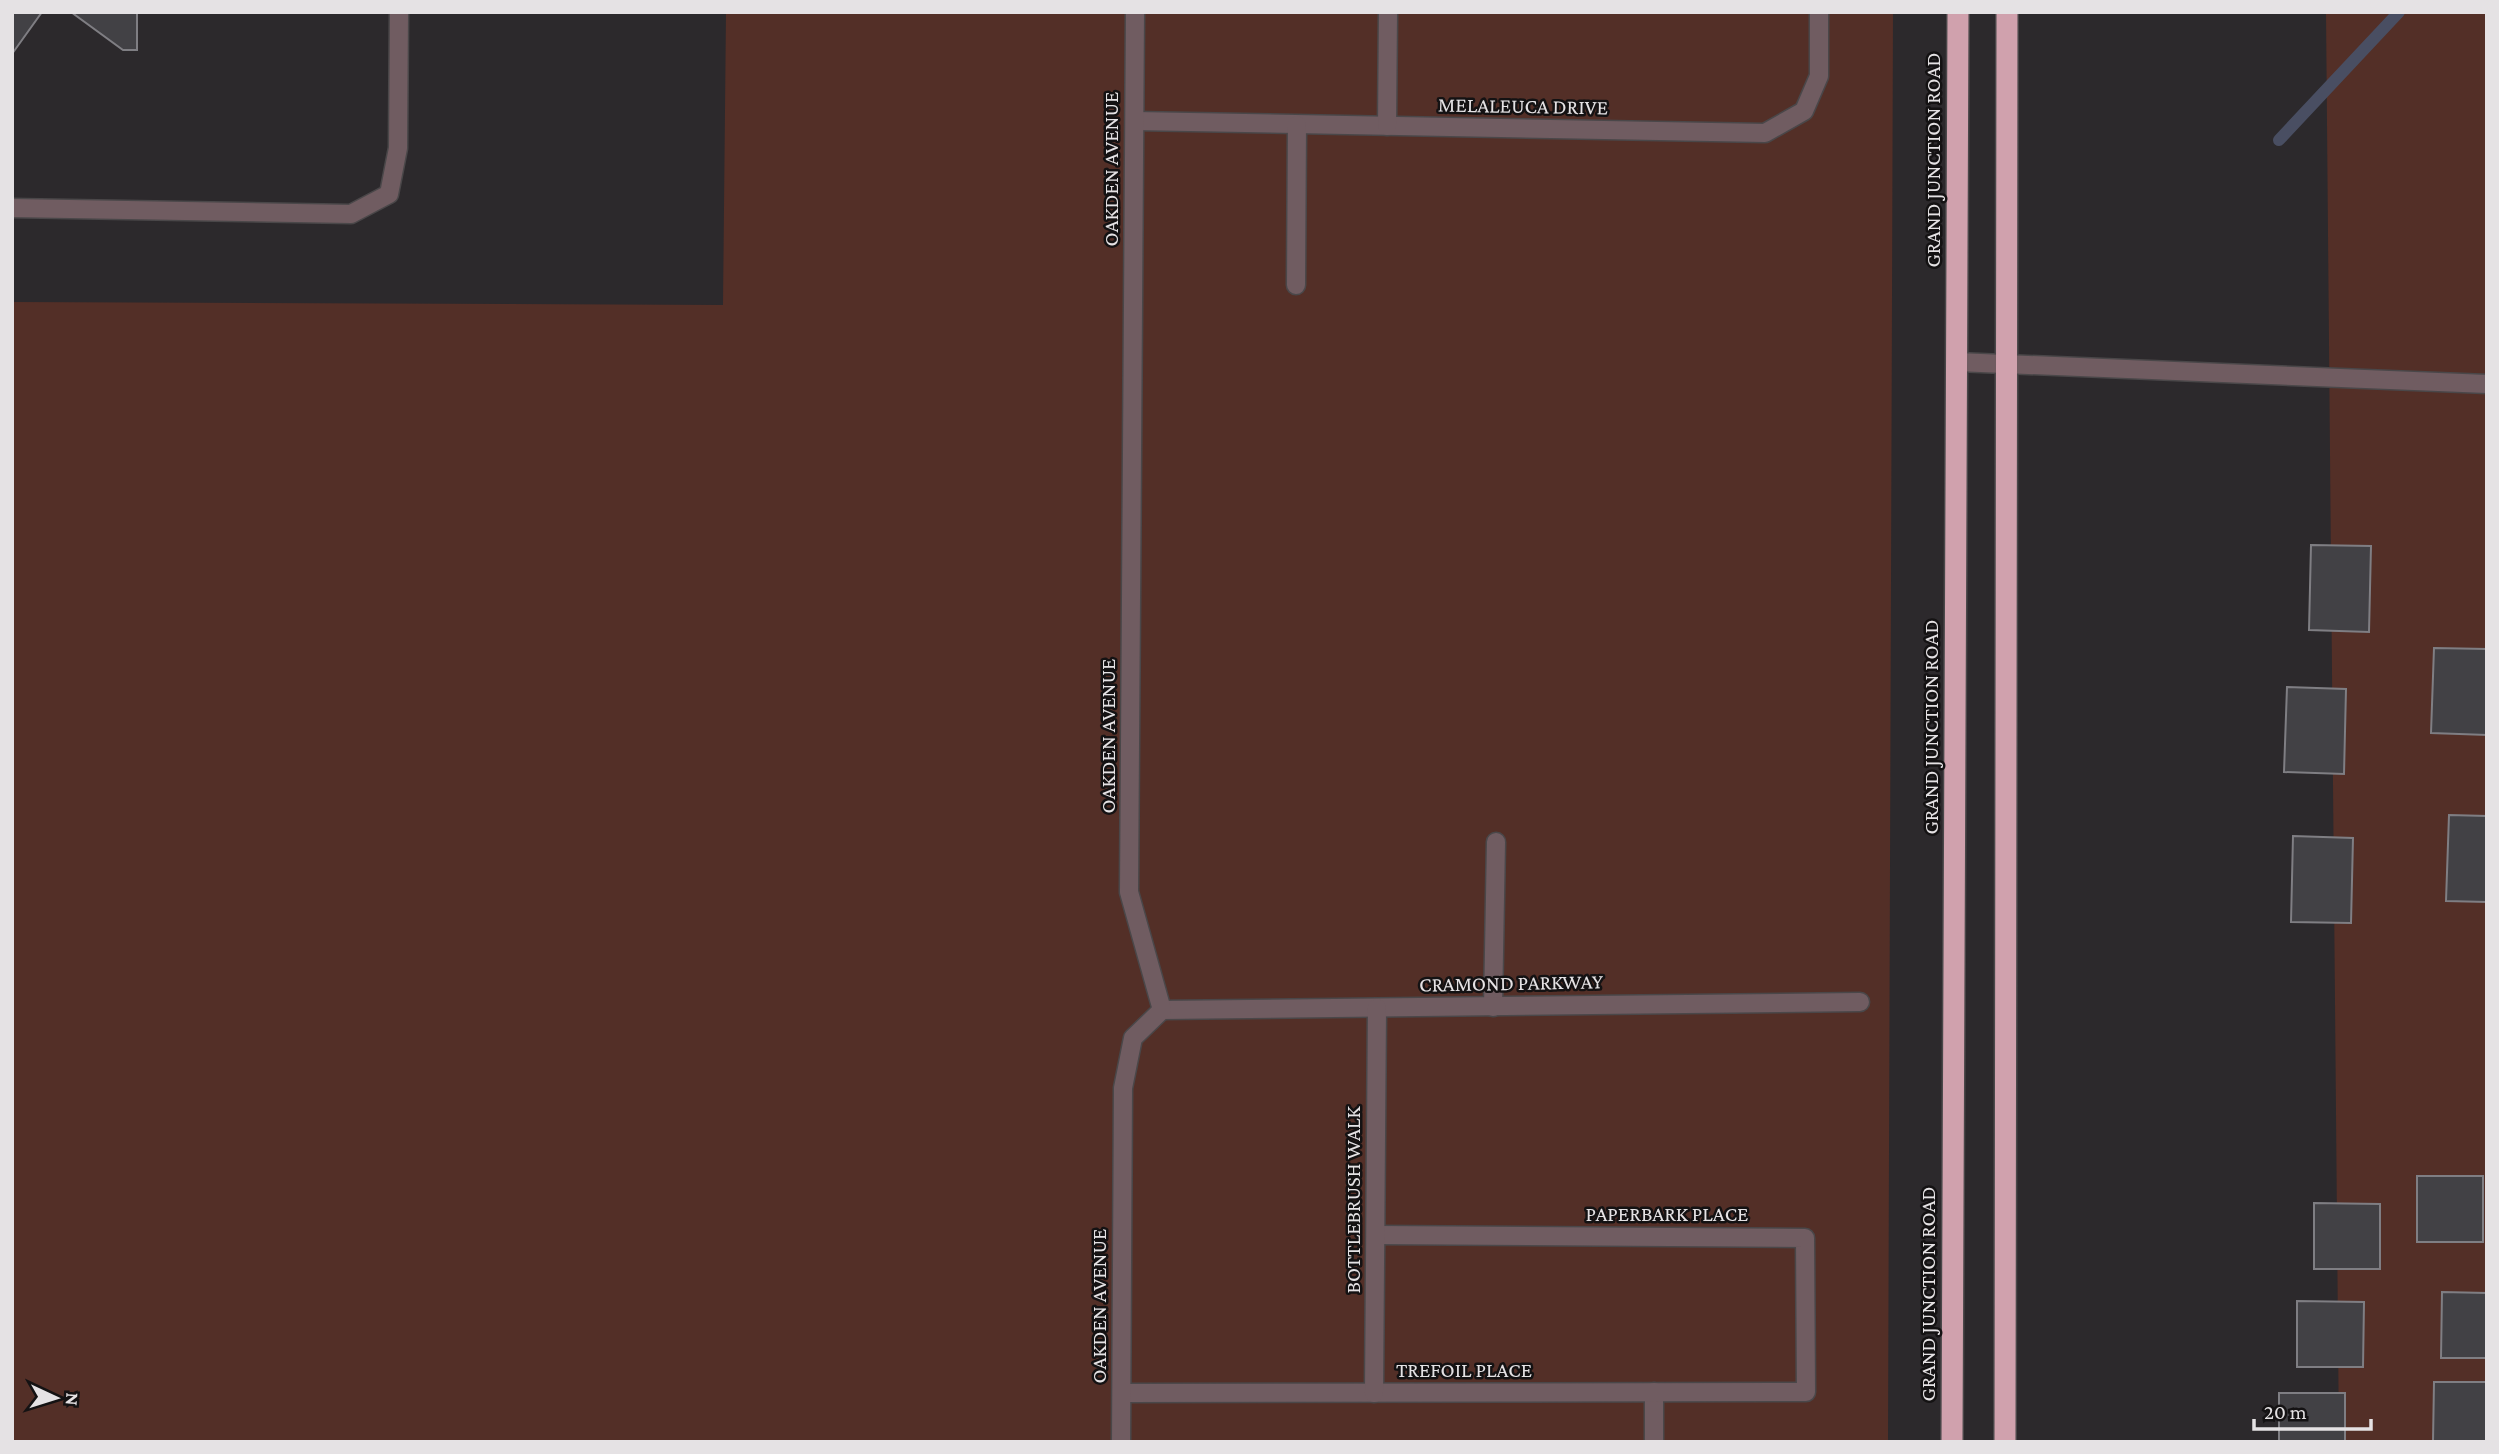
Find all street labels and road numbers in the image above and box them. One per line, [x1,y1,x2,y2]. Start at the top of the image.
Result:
street label: GRAND JUNCTION ROAD [1921,52,1945,268]
street label: OAKDEN AVENUE [1099,92,1123,246]
street label: MELALEUCA DRIVE [1438,93,1608,119]
street label: GRAND JUNCTION ROAD [1919,619,1943,835]
street label: OAKDEN AVENUE [1096,659,1120,813]
street label: CRAMOND PARKWAY [1419,969,1604,997]
street label: BOTTLEBRUSH WALK [1341,1106,1365,1294]
street label: GRAND JUNCTION ROAD [1916,1186,1940,1402]
street label: PAPERBARK PLACE [1586,1202,1748,1226]
street label: OAKDEN AVENUE [1087,1229,1111,1383]
street label: TREFOIL PLACE [1396,1358,1532,1382]

